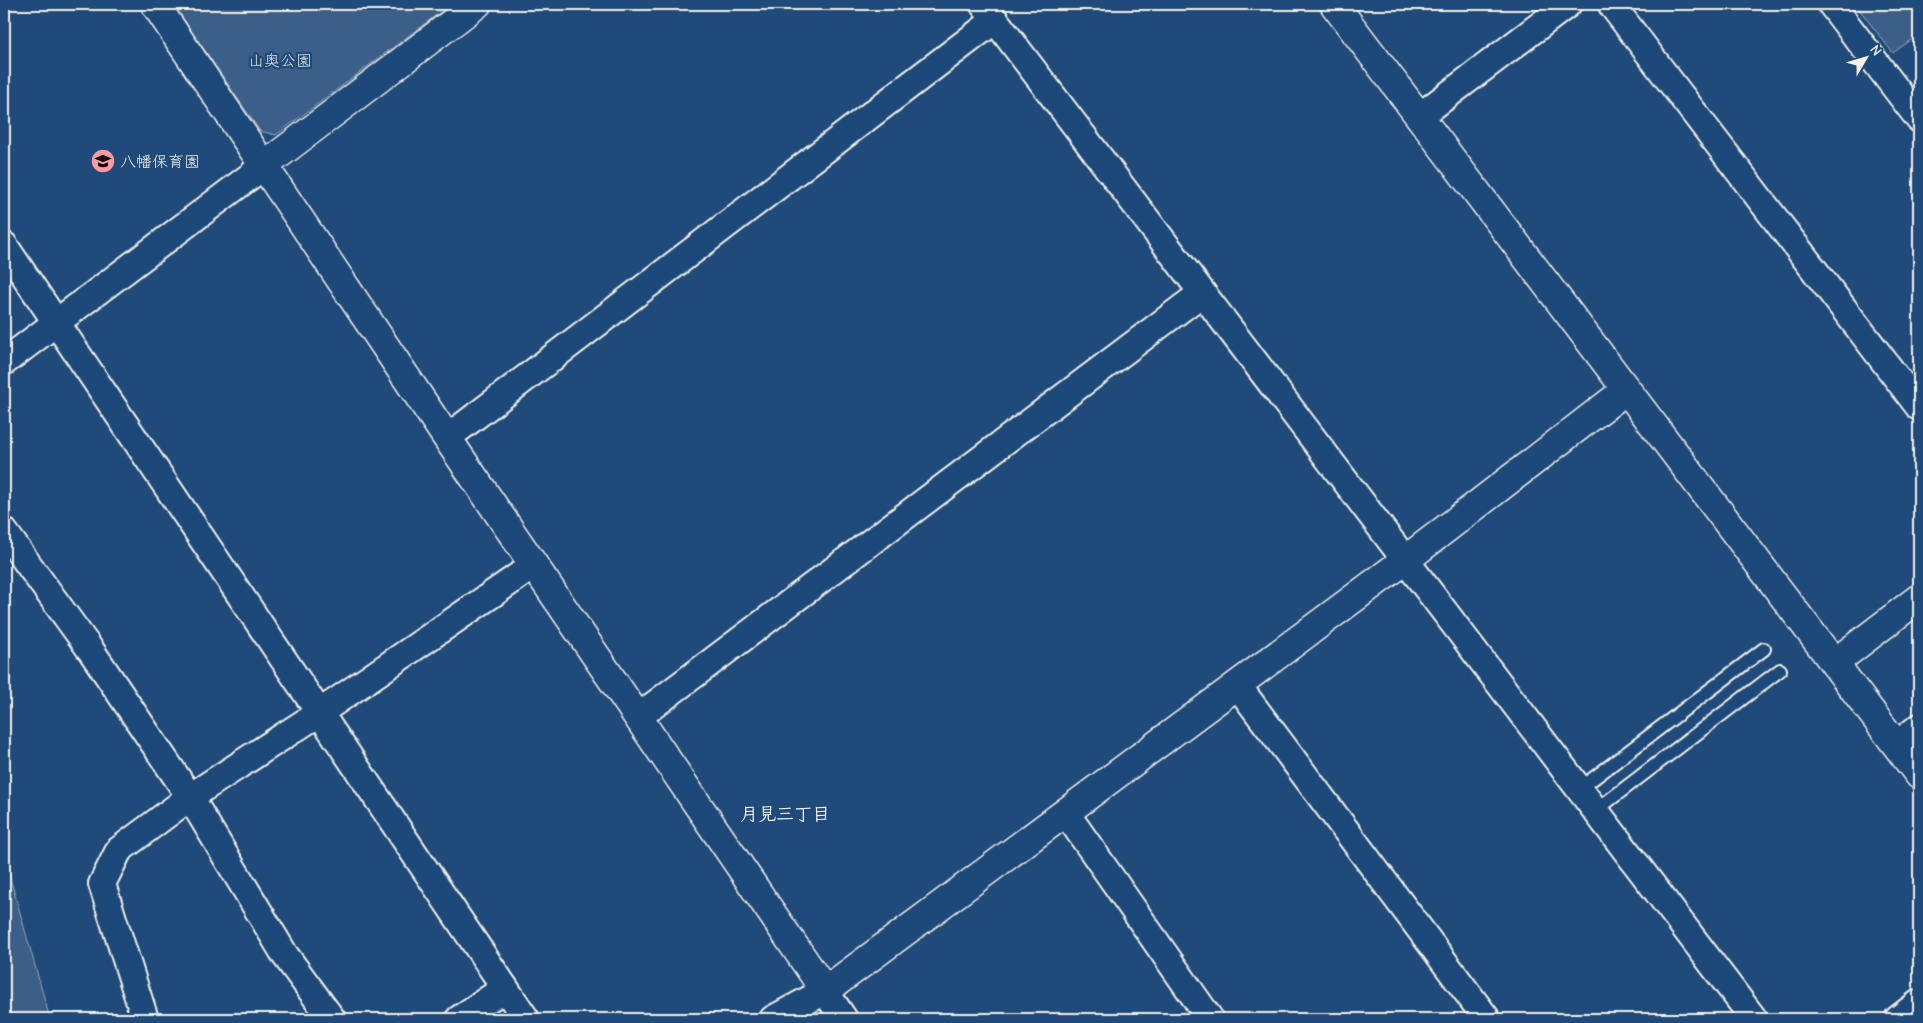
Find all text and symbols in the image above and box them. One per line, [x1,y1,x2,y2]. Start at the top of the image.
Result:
north arrow [1840,32,1890,82]
text: N [1866,41,1885,59]
park label: 山奥公園 [248,52,312,70]
school or university icon: 八幡保育園 [90,148,116,174]
place label: 八幡保育園 [120,153,200,171]
district label: 月見三丁目 [740,804,830,825]

